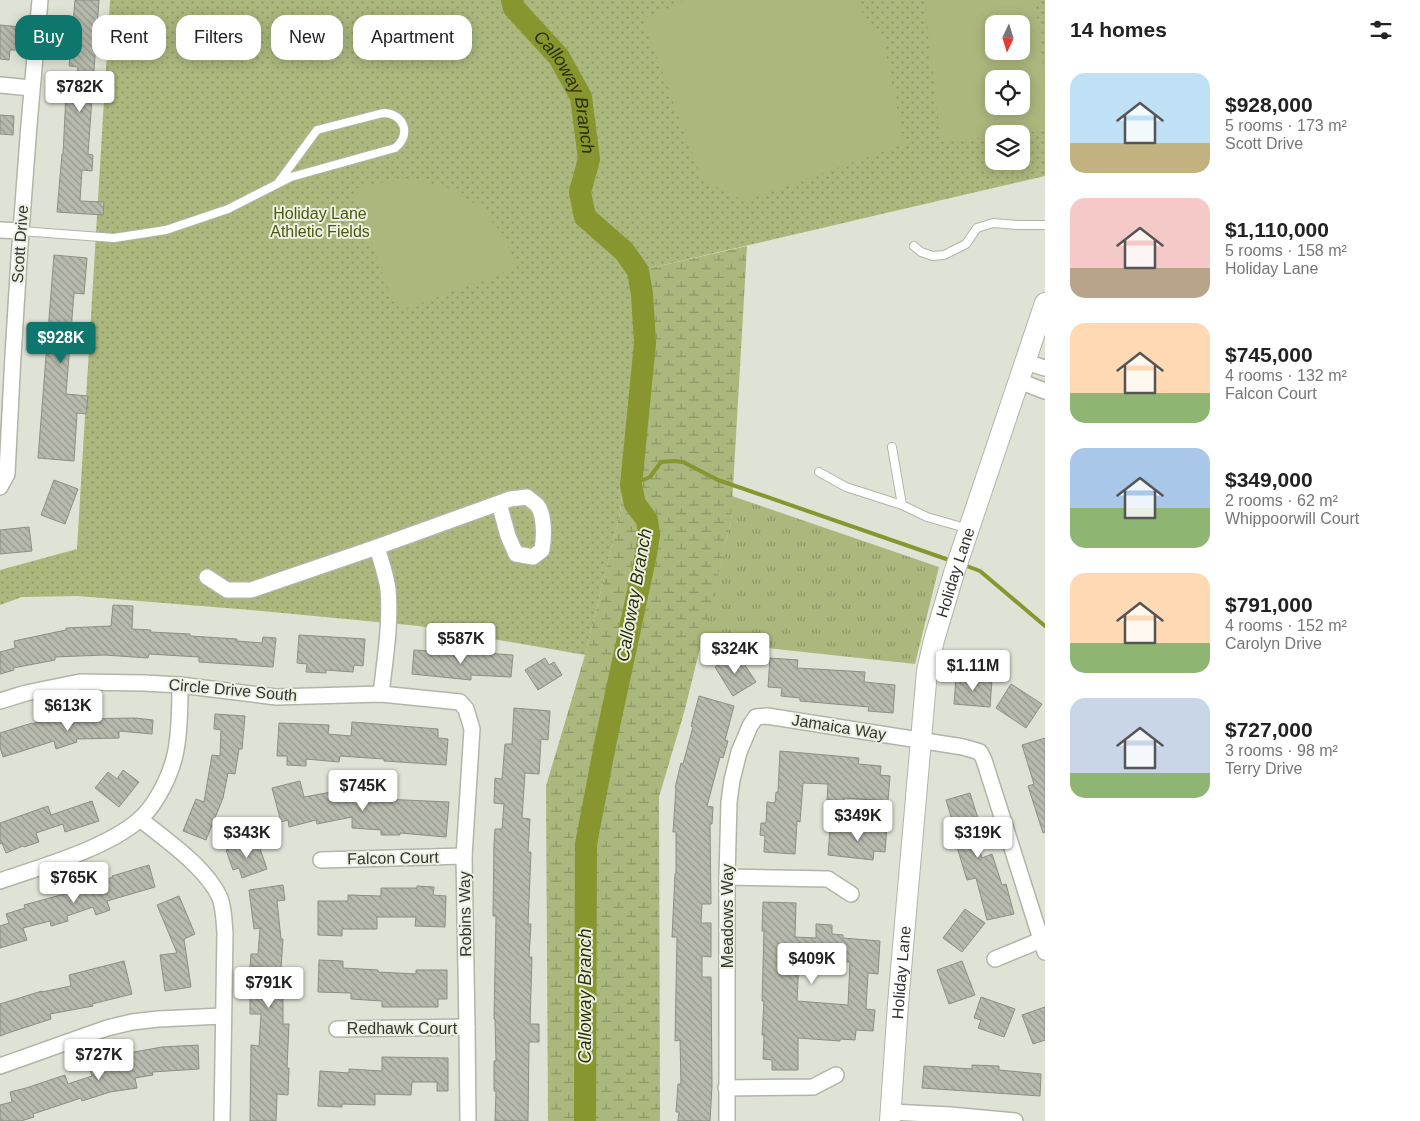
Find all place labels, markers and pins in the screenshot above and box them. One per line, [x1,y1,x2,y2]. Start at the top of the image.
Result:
pin: $782K [45,70,115,113]
pin: $928K [26,322,96,364]
pin: $587K [426,622,496,665]
pin: $324K [700,632,770,675]
pin: $1.11M [932,650,1014,692]
pin: $613K [33,690,103,732]
pin: $745K [328,770,398,812]
pin: $349K [823,800,893,842]
pin: $343K [212,816,282,859]
pin: $319K [943,816,1013,859]
pin: $765K [39,862,109,904]
pin: $409K [777,942,847,985]
pin: $791K [234,966,304,1009]
pin: $727K [64,1038,134,1081]

